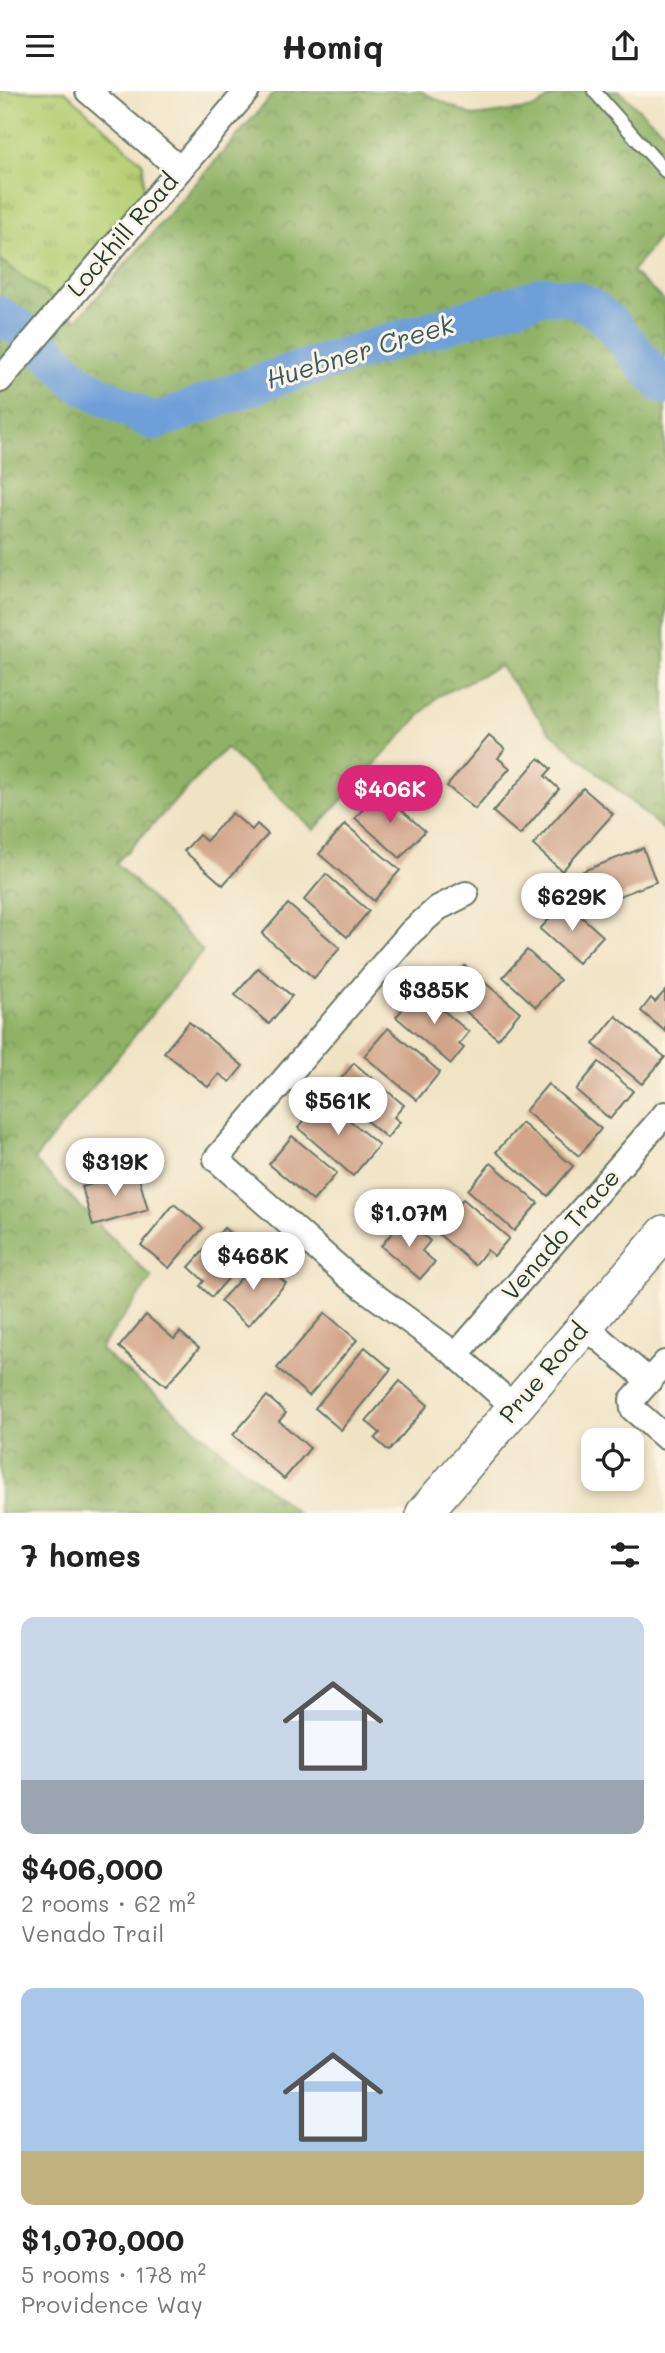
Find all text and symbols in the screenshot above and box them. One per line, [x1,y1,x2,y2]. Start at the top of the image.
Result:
text: Homiq [281,25,384,67]
icon: menu [21,27,59,65]
icon: share [606,27,644,65]
street label: Lockhill Road [60,166,184,302]
water label: Huebner Creek [262,306,459,396]
pin: $406K [341,765,439,825]
text: $406K [354,773,426,803]
pin: $629K [523,873,621,933]
text: $629K [537,881,607,911]
pin: $385K [385,967,483,1026]
text: $385K [399,974,469,1004]
pin: $561K [289,1077,387,1137]
text: $561K [305,1085,371,1115]
pin: $319K [66,1139,164,1198]
text: $319K [81,1146,149,1176]
street label: Venado Trace [494,1162,626,1306]
pin: $1.07M [352,1189,466,1249]
text: $1.07M [370,1197,448,1227]
pin: $468K [204,1233,302,1292]
text: $468K [217,1240,289,1270]
street label: Prue Road [492,1315,594,1429]
map controls [581,1428,644,1491]
button: locate [581,1428,644,1491]
text: 7 homes [21,1535,141,1575]
icon: filters [606,1536,644,1574]
icon: home [270,1663,396,1789]
text: $406,000 [21,1848,163,1888]
text: 2 rooms · 62 m² [21,1888,195,1918]
text: Venado Trail [21,1918,164,1948]
icon: home [270,2034,396,2160]
text: $1,070,000 [21,2219,184,2259]
text: 5 rooms · 178 m² [21,2259,206,2289]
text: Providence Way [21,2289,203,2319]

